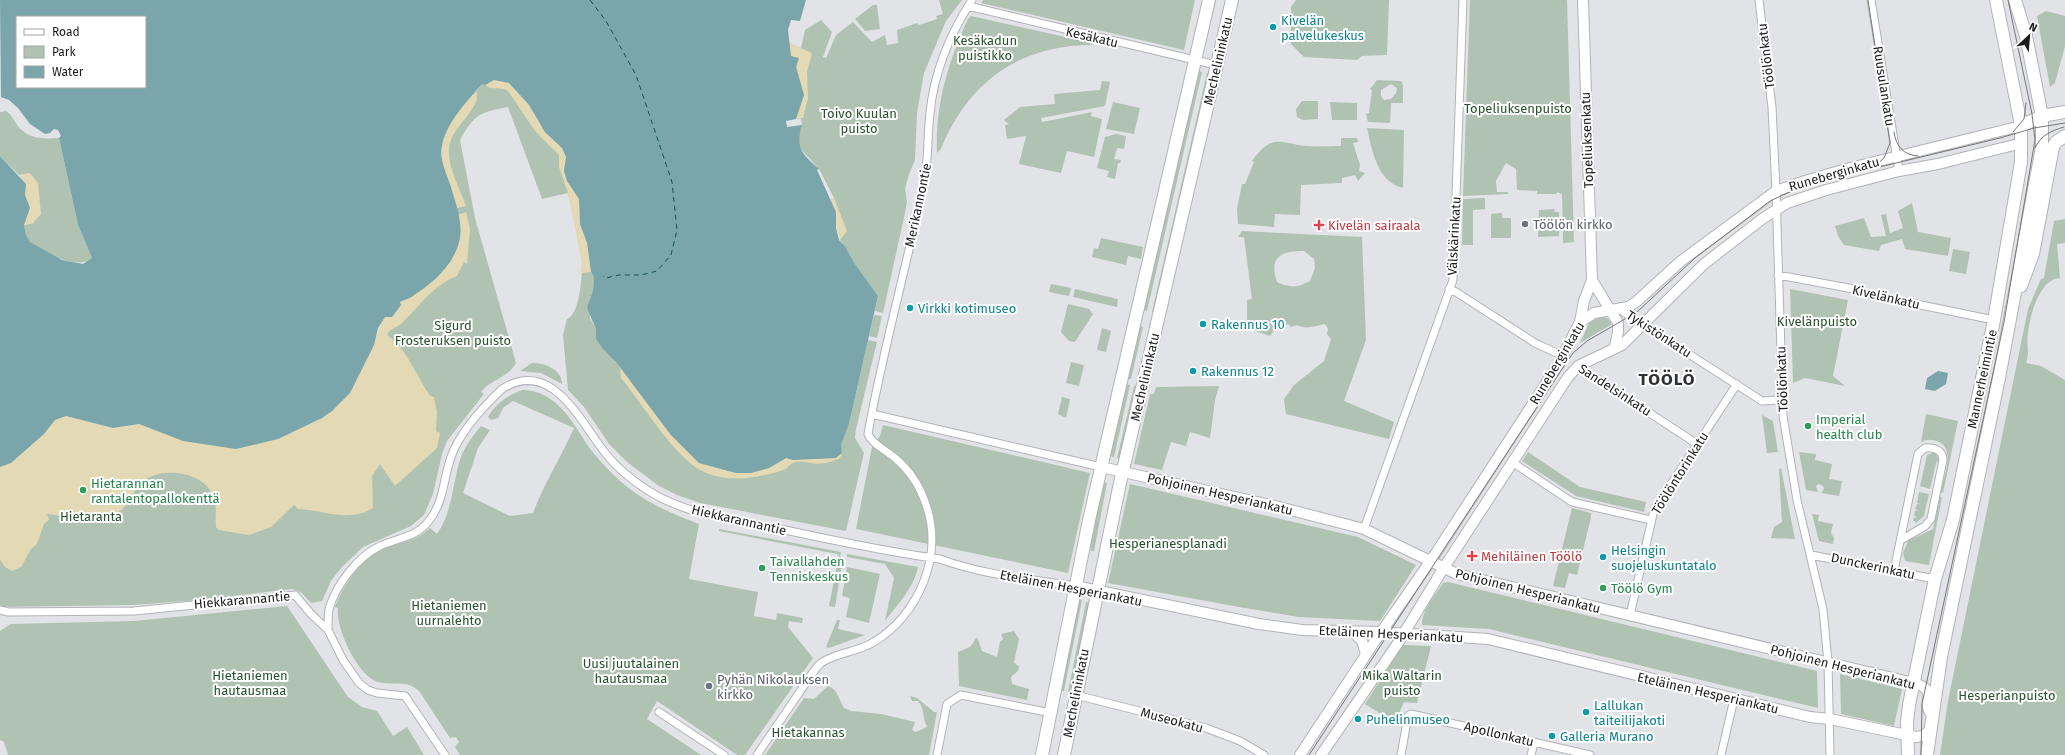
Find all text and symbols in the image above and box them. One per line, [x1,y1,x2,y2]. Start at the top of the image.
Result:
place label: Kivelän palvelukeskus [1281,13,1364,43]
street label: Mechelininkatu [1201,15,1235,107]
legend [16,16,146,88]
north arrow [2009,16,2049,56]
text: N [2027,20,2039,35]
marker: Kivelän palvelukeskus [1268,22,1278,32]
street label: Töölönkatu [1755,22,1777,90]
street label: Kesäkatu [1064,24,1120,50]
text: Road [52,25,80,39]
park label: Kesäkadun puistikko [953,33,1017,63]
text: Park [52,45,76,59]
street label: Ruusulankatu [1870,45,1898,127]
text: Water [52,65,84,79]
street label: Topeliuksenkatu [1578,91,1596,189]
park label: Topeliuksenpuisto [1464,101,1572,116]
park label: Toivo Kuulan puisto [821,106,897,136]
street label: Runeberginkatu [1787,154,1881,194]
street label: Merikannontie [902,162,934,248]
street label: Välskärinkatu [1444,196,1464,276]
place label: Töölön kirkko [1533,217,1613,232]
place label: Kivelän sairaala [1328,218,1421,233]
marker: Kivelän sairaala [1313,219,1325,231]
marker: Töölön kirkko [1520,219,1530,229]
street label: Kivelänkatu [1851,282,1921,312]
place label: Virkki kotimuseo [918,301,1016,316]
marker: Virkki kotimuseo [905,303,915,313]
street label: Tykistönkatu [1624,307,1694,361]
park label: Kivelänpuisto [1777,314,1857,329]
place label: Rakennus 10 [1211,317,1285,332]
park label: Sigurd Frosteruksen puisto [395,318,511,348]
marker: Rakennus 10 [1198,319,1208,329]
street label: Runeberginkatu [1526,319,1588,407]
street label: Mannerheimintie [1964,328,2000,430]
street label: Mechelininkatu [1128,331,1162,423]
street label: Töölönkatu [1773,346,1791,412]
street label: Sandelsinkatu [1576,361,1654,419]
place label: Rakennus 12 [1201,364,1274,379]
marker: Rakennus 12 [1188,366,1198,376]
district label: TÖÖLÖ [1639,369,1695,390]
place label: Imperial health club [1816,412,1882,442]
marker: Imperial health club [1803,421,1813,431]
street label: Töölöntorinkatu [1649,429,1711,517]
street label: Pohjoinen Hesperiankatu [1146,470,1294,518]
place label: Hietarannan rantalentopallokenttä [91,476,220,506]
marker: Hietarannan rantalentopallokenttä [78,485,88,495]
street label: Hiekkarannantie [690,502,788,538]
park label: Hietaranta [60,509,122,524]
park label: Hesperianesplanadi [1109,536,1227,551]
place label: Helsingin suojeluskuntatalo [1611,543,1717,573]
place label: Mehiläinen Töölö [1481,549,1582,564]
marker: Mehiläinen Töölö [1466,550,1478,562]
street label: Dunckerinkatu [1830,550,1916,582]
marker: Helsingin suojeluskuntatalo [1598,552,1608,562]
place label: Taivallahden Tenniskeskus [770,554,848,584]
marker: Taivallahden Tenniskeskus [757,563,767,573]
street label: Pohjoinen Hesperiankatu [1454,566,1602,616]
street label: Eteläinen Hesperiankatu [999,567,1143,609]
place label: Töölö Gym [1611,581,1673,596]
marker: Töölö Gym [1598,583,1608,593]
street label: Hiekkarannantie [193,588,291,612]
park label: Hietaniemen uurnalehto [411,598,487,628]
street label: Eteläinen Hesperiankatu [1318,623,1464,645]
street label: Pohjoinen Hesperiankatu [1769,642,1917,692]
street label: Mechelininkatu [1060,647,1092,739]
park label: Uusi juutalainen hautausmaa [583,656,679,686]
park label: Hietaniemen hautausmaa [212,668,288,698]
park label: Mika Waltarin puisto [1362,668,1442,698]
street label: Eteläinen Hesperiankatu [1636,669,1780,717]
place label: Pyhän Nikolauksen kirkko [717,672,829,702]
marker: Pyhän Nikolauksen kirkko [704,681,714,691]
park label: Hesperianpuisto [1958,688,2056,703]
place label: Lallukan taiteilijakoti [1594,698,1665,728]
street label: Museokatu [1139,704,1205,736]
marker: Lallukan taiteilijakoti [1581,707,1591,717]
place label: Puhelinmuseo [1366,712,1450,727]
marker: Puhelinmuseo [1353,714,1363,724]
street label: Apollonkatu [1463,719,1535,749]
park label: Hietakannas [771,725,845,740]
place label: Galleria Murano [1560,729,1654,744]
marker: Galleria Murano [1547,731,1557,741]

